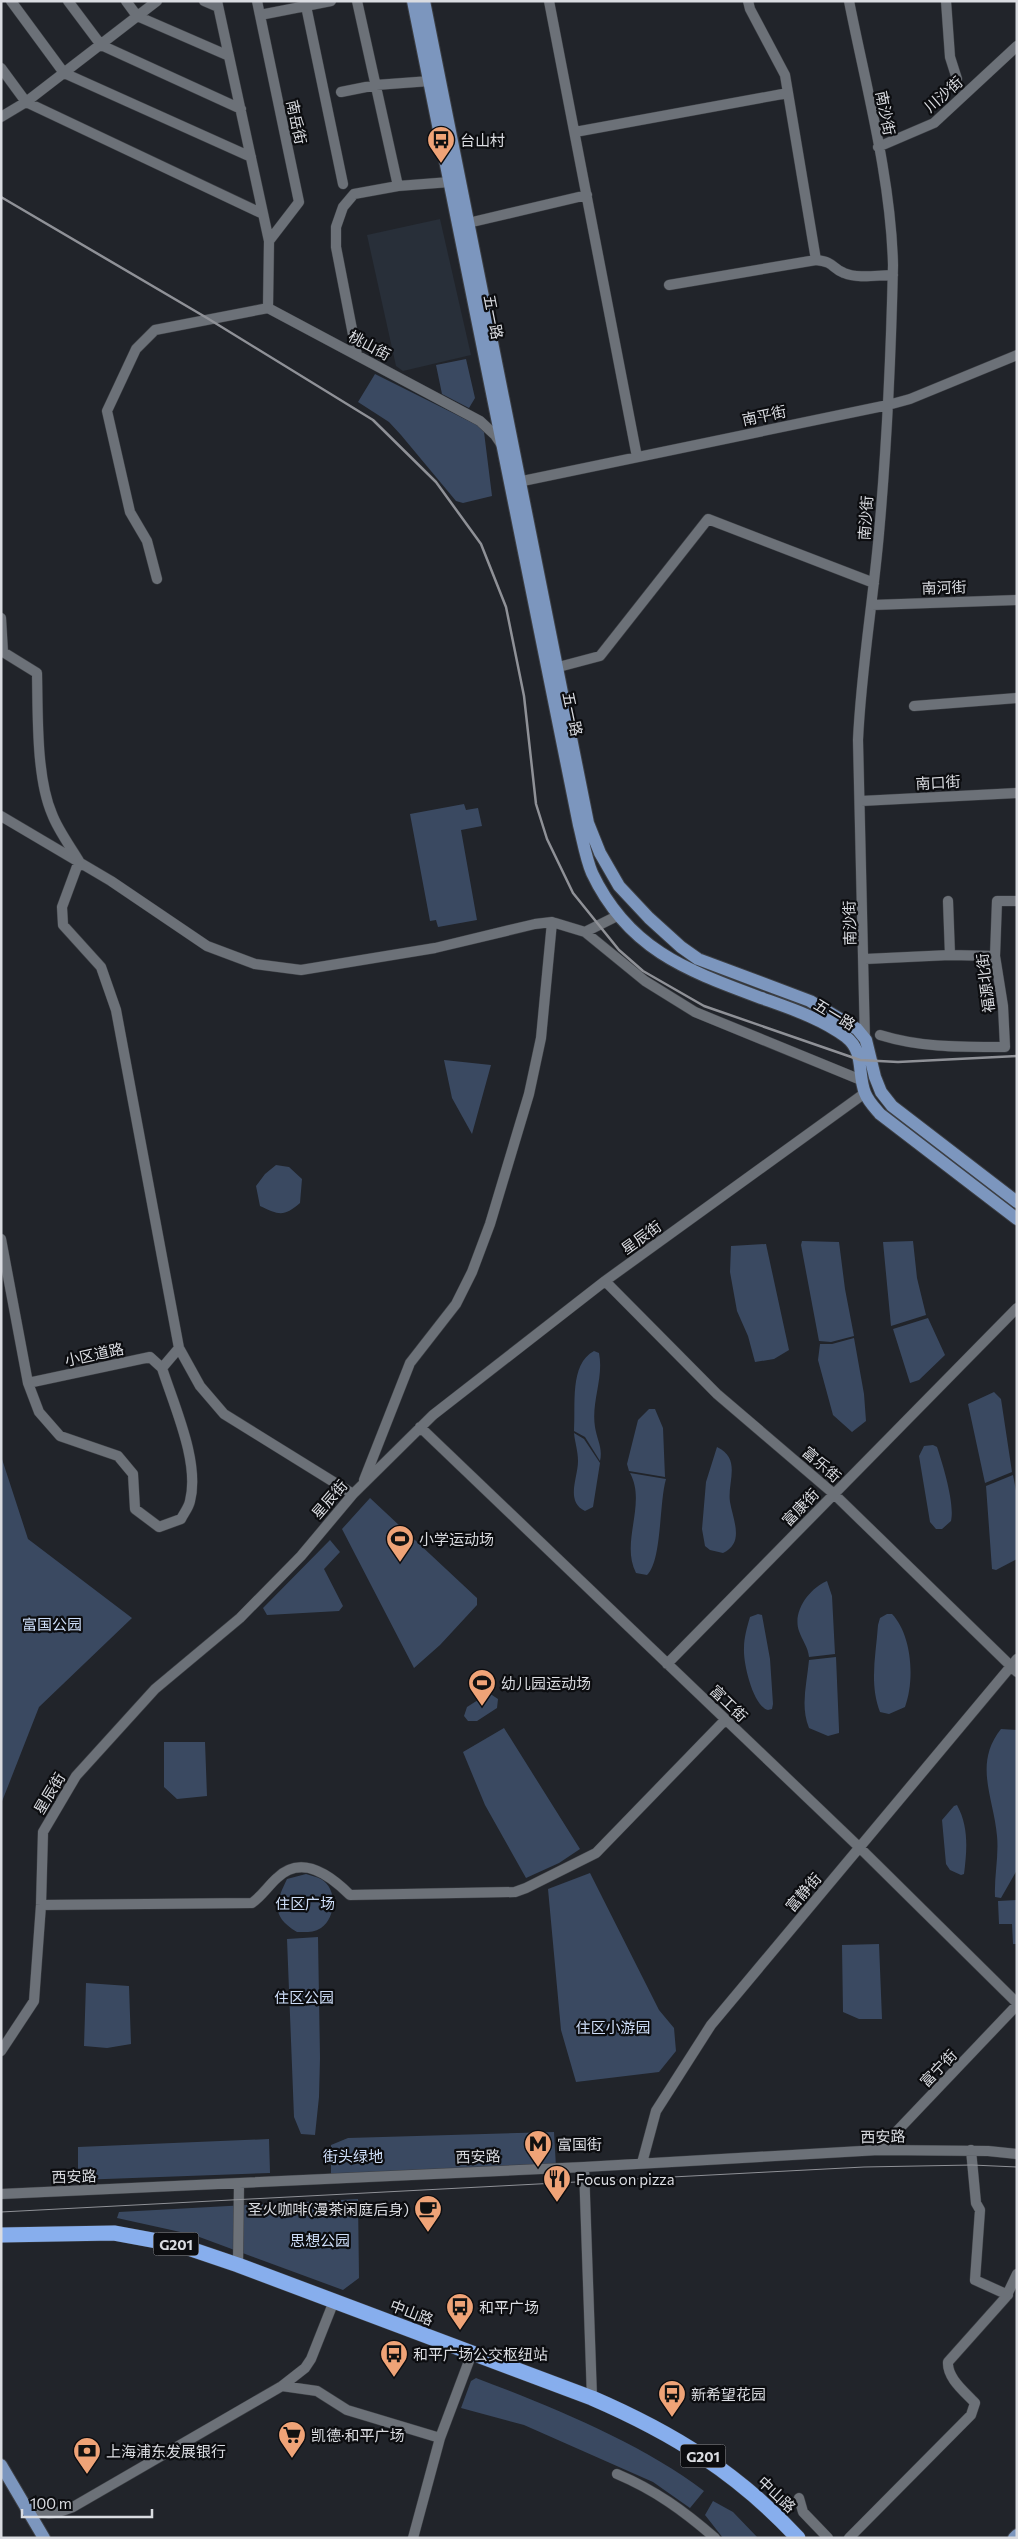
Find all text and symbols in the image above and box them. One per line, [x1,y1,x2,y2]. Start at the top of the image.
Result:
street label: 川沙街 [920,72,966,116]
street label: 南沙街 [873,89,899,137]
street label: 南岳街 [284,98,310,146]
bus stop icon: 台山村 [426,125,456,164]
place label: 台山村 [460,131,505,149]
street label: 五一路 [481,293,507,341]
street label: 桃山街 [346,326,394,364]
street label: 南平街 [740,402,788,428]
street label: 南沙街 [854,495,876,541]
street label: 南河街 [921,577,967,597]
street label: 五一路 [560,690,586,738]
street label: 南口街 [915,772,961,792]
street label: 南沙街 [840,900,858,946]
street label: 福源北街 [972,952,998,1014]
street label: 五一路 [811,995,859,1033]
street label: 星辰街 [618,1216,664,1258]
street label: 小区道路 [63,1339,125,1369]
street label: 富乐街 [799,1442,845,1486]
street label: 星辰街 [307,1476,351,1522]
street label: 富康街 [778,1485,822,1529]
sports icon: 小学运动场 [385,1524,415,1563]
place label: 小学运动场 [419,1530,494,1548]
park label: 富国公园 [22,1615,82,1633]
sports icon: 幼儿园运动场 [467,1668,497,1707]
place label: 幼儿园运动场 [501,1674,591,1692]
street label: 富工街 [707,1681,751,1725]
street label: 星辰街 [30,1769,68,1817]
street label: 富静街 [781,1869,825,1915]
park label: 住区广场 [275,1894,335,1912]
park label: 住区公园 [274,1988,334,2006]
park label: 住区小游园 [575,2018,651,2036]
street label: 富宁街 [916,2046,960,2090]
street label: 西安路 [860,2127,906,2145]
metro station icon: 富国街 [523,2129,553,2168]
place label: 富国街 [557,2135,602,2153]
street label: 西安路 [455,2146,501,2166]
park label: 街头绿地 [323,2147,383,2165]
restaurant icon: Focus on pizza [542,2164,572,2203]
street label: 西安路 [51,2166,97,2186]
place label: Focus on pizza [576,2170,675,2188]
cafe icon: 圣火咖啡(漫茶闲庭后身) [413,2194,443,2233]
place label: 圣火咖啡(漫茶闲庭后身) [247,2200,409,2218]
park label: 思想公园 [290,2231,350,2249]
road number: G201 [154,2232,198,2256]
bus stop icon: 和平广场 [445,2292,475,2331]
street label: 中山路 [388,2296,436,2328]
place label: 和平广场 [479,2298,539,2316]
bus stop icon: 和平广场公交枢纽站 [379,2339,409,2378]
place label: 和平广场公交枢纽站 [413,2345,548,2363]
bus stop icon: 新希望花园 [657,2379,687,2418]
place label: 新希望花园 [691,2385,766,2403]
supermarket icon: 凯德·和平广场 [277,2420,307,2459]
place label: 凯德·和平广场 [311,2426,405,2444]
bank icon: 上海浦东发展银行 [72,2436,102,2475]
place label: 上海浦东发展银行 [106,2442,226,2460]
road number: G201 [680,2444,726,2468]
street label: 中山路 [754,2472,800,2516]
scale bar [22,2486,152,2518]
text: 100 m [30,2494,72,2512]

